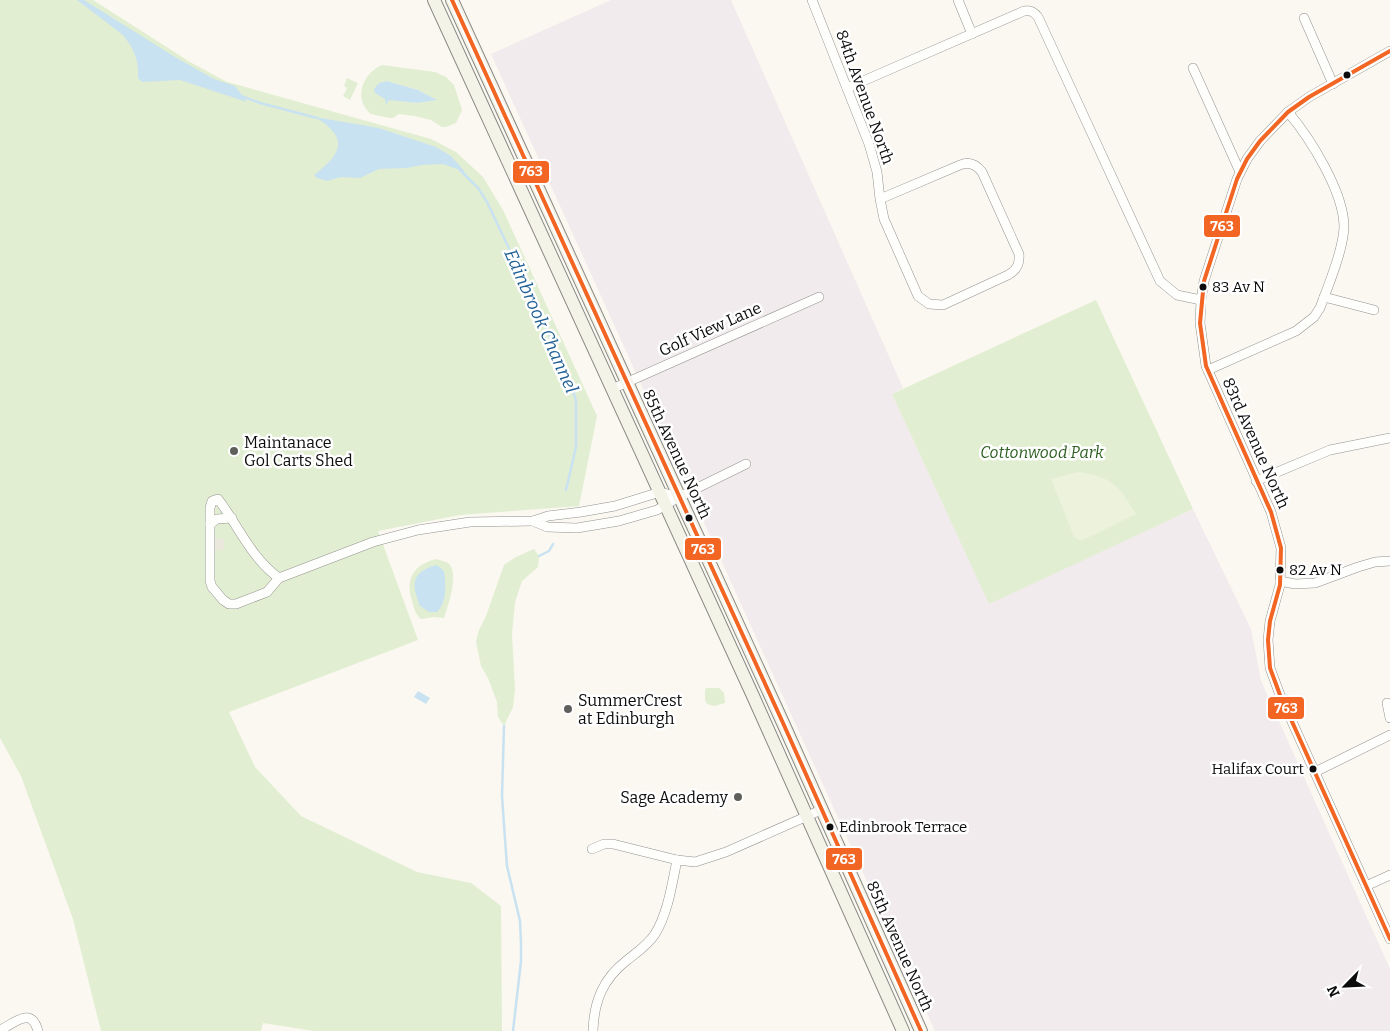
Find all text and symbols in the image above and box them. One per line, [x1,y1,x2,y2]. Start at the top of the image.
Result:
street label: 84th Avenue North [832,27,898,167]
unlabelled marker [1342,70,1352,80]
line badge: 763 [512,160,550,184]
text: 763 [519,163,543,180]
line badge: 763 [1203,214,1241,238]
text: 763 [1210,218,1234,235]
water label: Edinbrook Channel [499,246,583,397]
place label: 83 Av N [1212,278,1265,296]
marker: 83 Av N [1198,282,1208,292]
street label: Golf View Lane [656,298,764,360]
street label: 83rd Avenue North [1219,375,1293,511]
street label: 85th Avenue North [639,386,715,522]
place label: Maintanace Gol Carts Shed [244,433,353,470]
park label: Cottonwood Park [980,443,1104,462]
marker: Maintanace Gol Carts Shed [228,445,240,457]
unlabelled marker [684,513,694,523]
line badge: 763 [684,537,722,561]
text: 763 [691,541,715,558]
place label: 82 Av N [1289,561,1342,579]
marker: 82 Av N [1275,565,1285,575]
place label: SummerCrest at Edinburgh [578,691,683,728]
line badge: 763 [1267,696,1305,720]
text: 763 [1274,700,1298,717]
marker: SummerCrest at Edinburgh [562,703,574,715]
place label: Halifax Court [1211,760,1305,778]
marker: Halifax Court [1308,764,1318,774]
place label: Sage Academy [620,788,729,807]
marker: Sage Academy [732,791,744,803]
place label: Edinbrook Terrace [839,818,967,836]
marker: Edinbrook Terrace [825,822,835,832]
line badge: 763 [825,847,863,871]
text: 763 [832,851,856,868]
street label: 85th Avenue North [863,878,937,1014]
north arrow [1320,961,1370,1011]
text: N [1324,983,1344,999]

